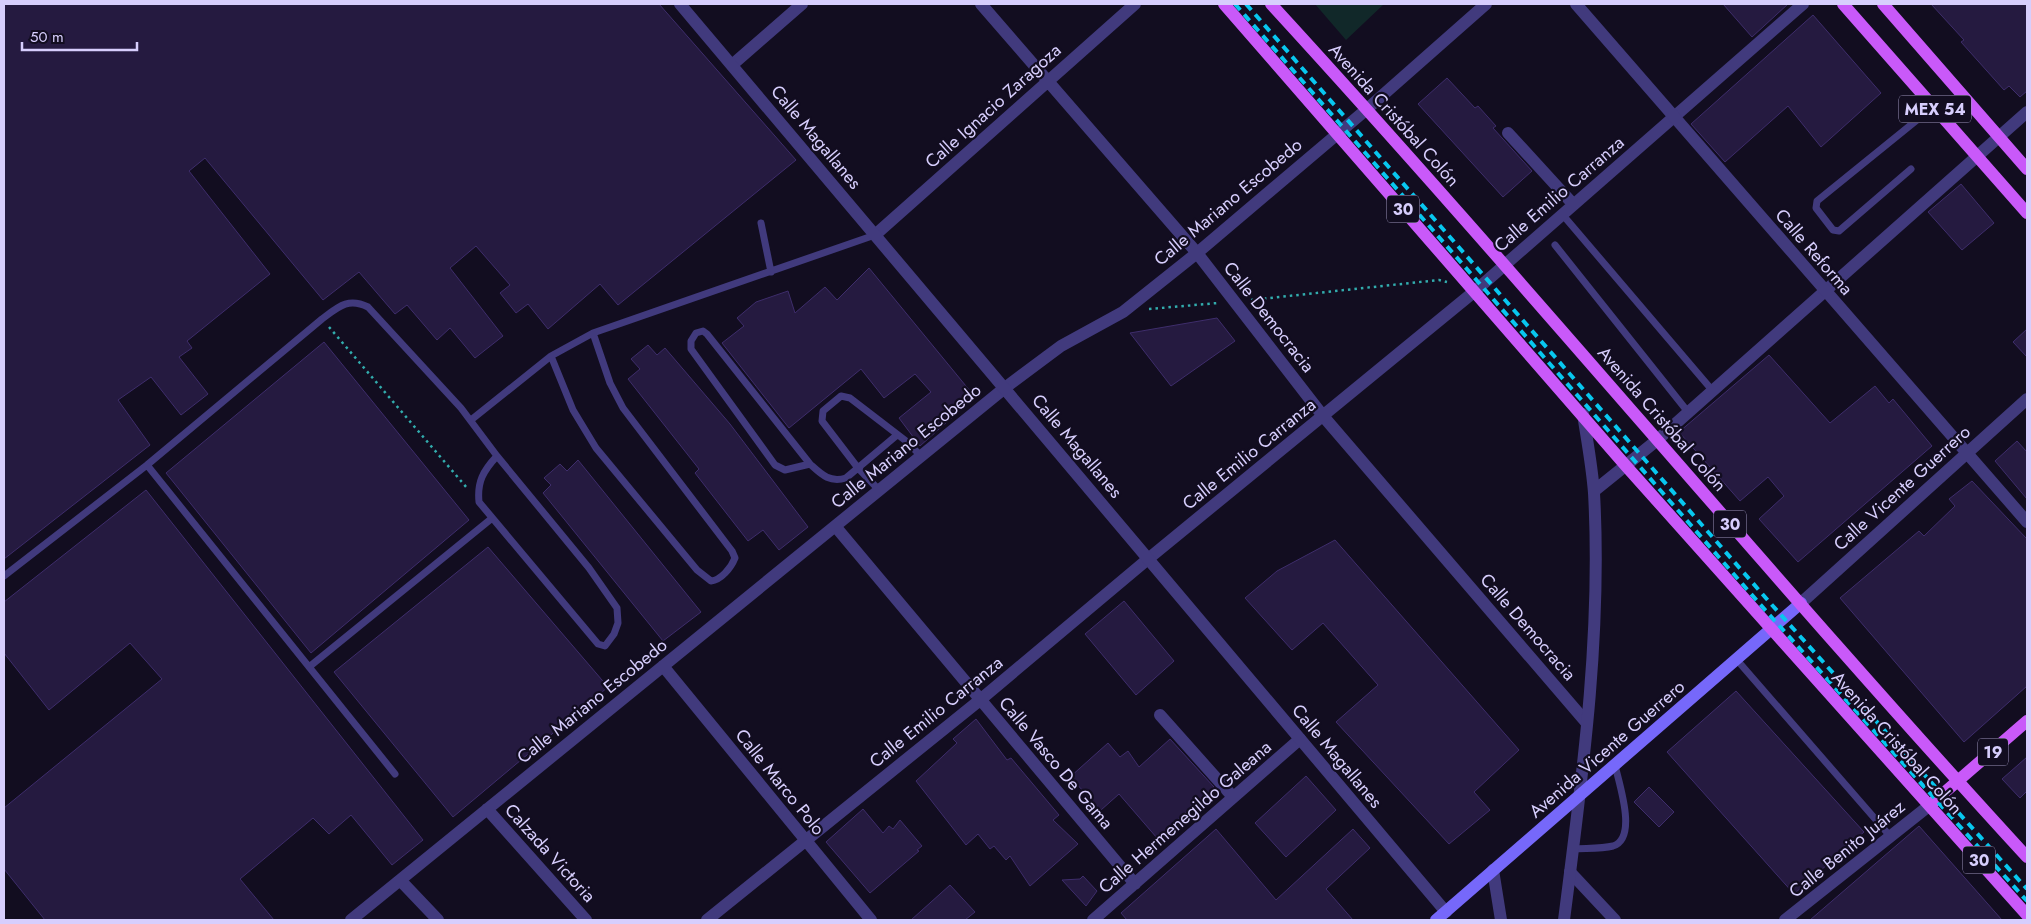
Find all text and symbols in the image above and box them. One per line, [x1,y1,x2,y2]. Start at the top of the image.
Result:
scale bar [22,20,138,52]
text: 50 m [30,26,64,48]
street label: Calle Ignacio Zaragoza [919,38,1067,174]
street label: Avenida Cristóbal Colón [1322,38,1466,192]
street label: Calle Magallanes [765,79,867,195]
road number: MEX 54 [1899,96,1971,122]
street label: Calle Emilio Carranza [1488,130,1630,258]
street label: Calle Mariano Escobedo [1148,132,1308,272]
road number: 30 [1387,195,1419,222]
street label: Calle Reforma [1769,203,1859,301]
street label: Calle Democracia [1217,256,1321,378]
street label: Avenida Cristóbal Colón [1592,341,1732,497]
street label: Calle Mariano Escobedo [825,377,987,515]
street label: Calle Magallanes [1026,388,1128,504]
street label: Calle Emilio Carranza [1177,392,1321,516]
street label: Calle Vicente Guerrero [1828,419,1976,557]
road number: 30 [1714,510,1746,538]
street label: Calle Democracia [1474,568,1582,686]
street label: Calle Mariano Escobedo [511,632,673,770]
street label: Calle Emilio Carranza [864,650,1008,774]
street label: Avenida Cristóbal Colón [1825,666,1969,820]
street label: Avenida Vicente Guerrero [1523,674,1691,824]
street label: Calle Vasco De Gama [993,691,1119,835]
street label: Calle Magallanes [1286,698,1388,814]
street label: Calle Marco Polo [729,723,831,841]
street label: Calle Hermenegildo Galeana [1093,734,1277,900]
road number: 19 [1978,739,2008,766]
street label: Calle Benito Juárez [1783,794,1911,904]
street label: Calzada Victoria [498,798,602,908]
road number: 30 [1963,846,1995,874]

